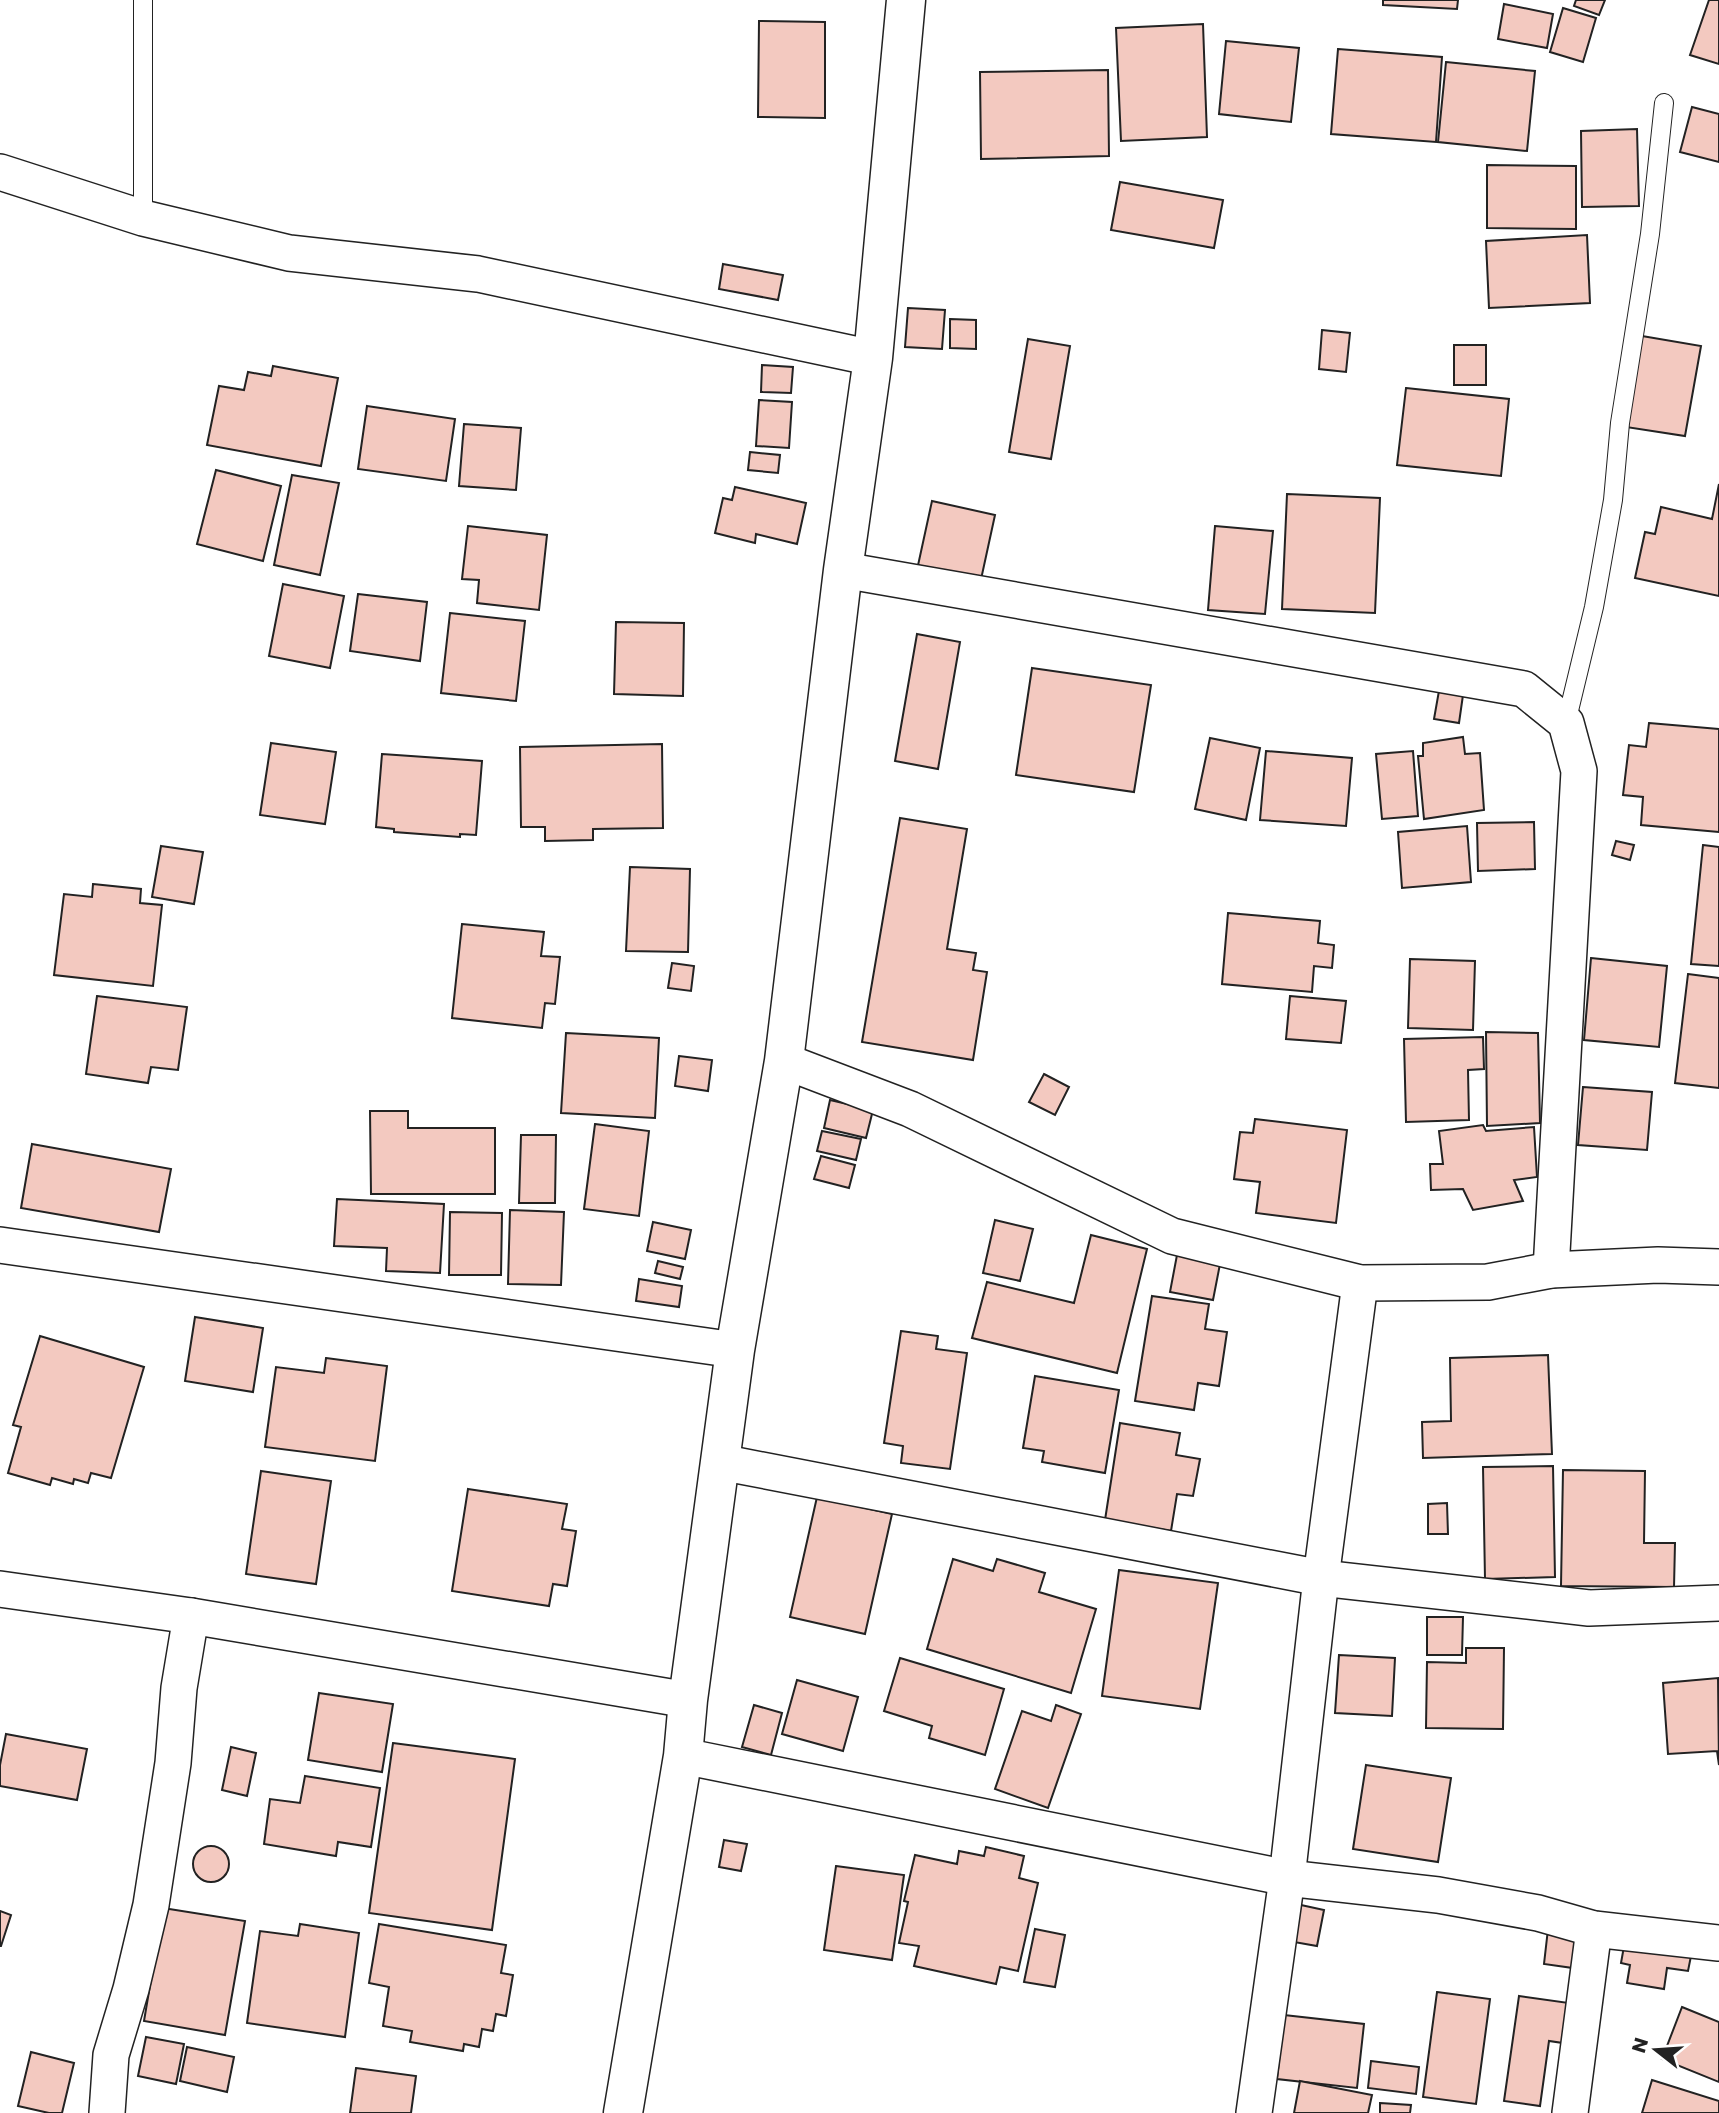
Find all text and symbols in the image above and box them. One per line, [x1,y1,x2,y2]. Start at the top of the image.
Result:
north arrow [1621,2015,1691,2085]
text: N [1625,2034,1655,2056]

